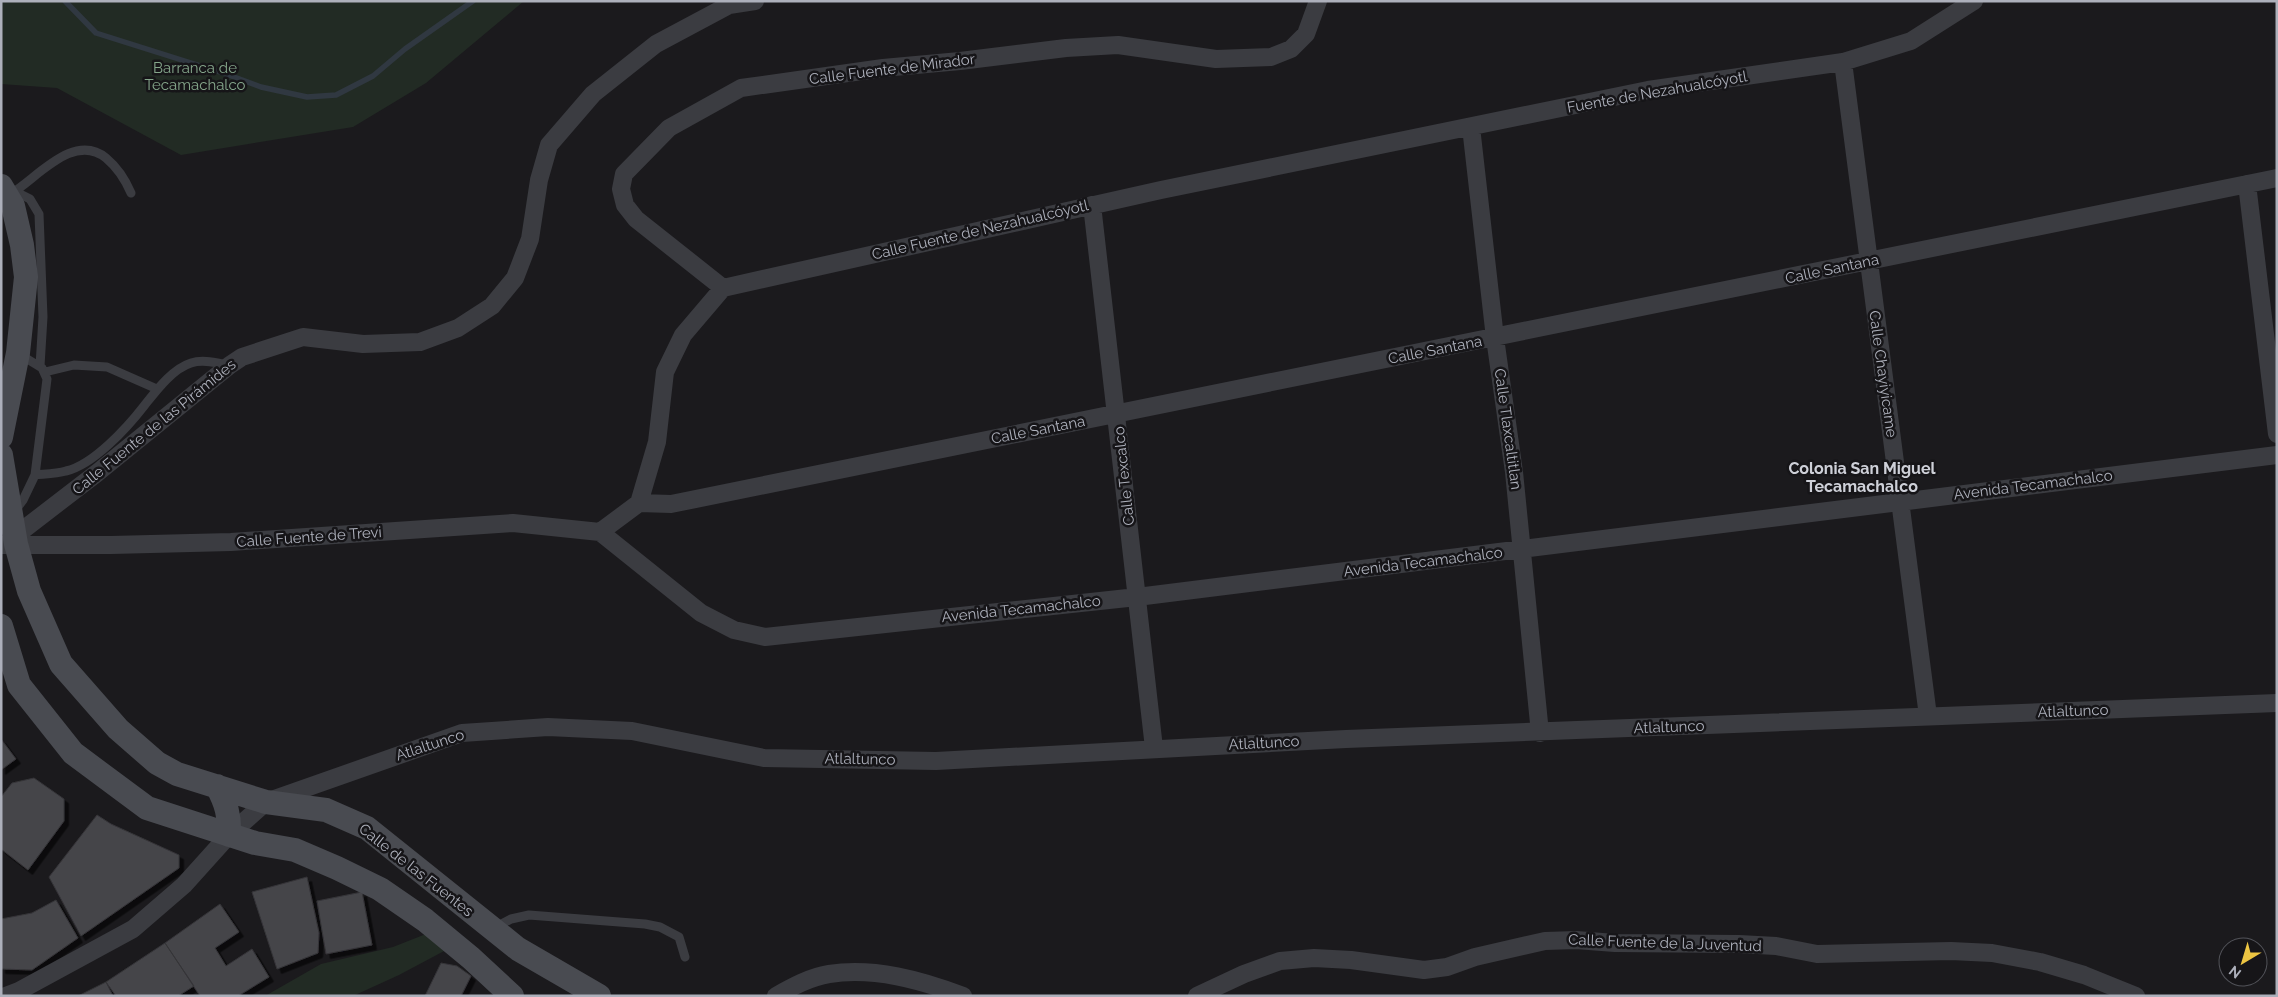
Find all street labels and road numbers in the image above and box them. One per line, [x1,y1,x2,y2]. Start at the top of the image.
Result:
street label: Calle Fuente de Mirador [808,50,977,88]
street label: Fuente de Nezahualcóyotl [1566,67,1749,117]
street label: Calle Fuente de Nezahualcóyotl [870,196,1091,264]
street label: Calle Santana [1784,250,1880,288]
street label: Calle Chayiyicame [1865,309,1901,439]
street label: Calle Santana [1386,332,1484,368]
street label: Calle Fuente de las Pirámides [69,355,239,499]
street label: Calle Tlaxcaltitlan [1491,367,1525,491]
street label: Calle Santana [989,412,1087,448]
street label: Calle Texcalco [1110,425,1138,526]
street label: Avenida Tecamachalco [1952,466,2114,504]
street label: Calle Fuente de Trevi [236,523,382,551]
street label: Avenida Tecamachalco [1342,543,1504,581]
street label: Avenida Tecamachalco [940,592,1102,626]
street label: Atlaltunco [2037,701,2109,721]
street label: Atlaltunco [1633,717,1705,737]
street label: Atlaltunco [393,725,467,765]
street label: Atlaltunco [1228,732,1300,754]
street label: Atlaltunco [824,749,896,769]
street label: Calle de las Fuentes [355,820,477,920]
street label: Calle Fuente de la Juventud [1568,931,1762,955]

